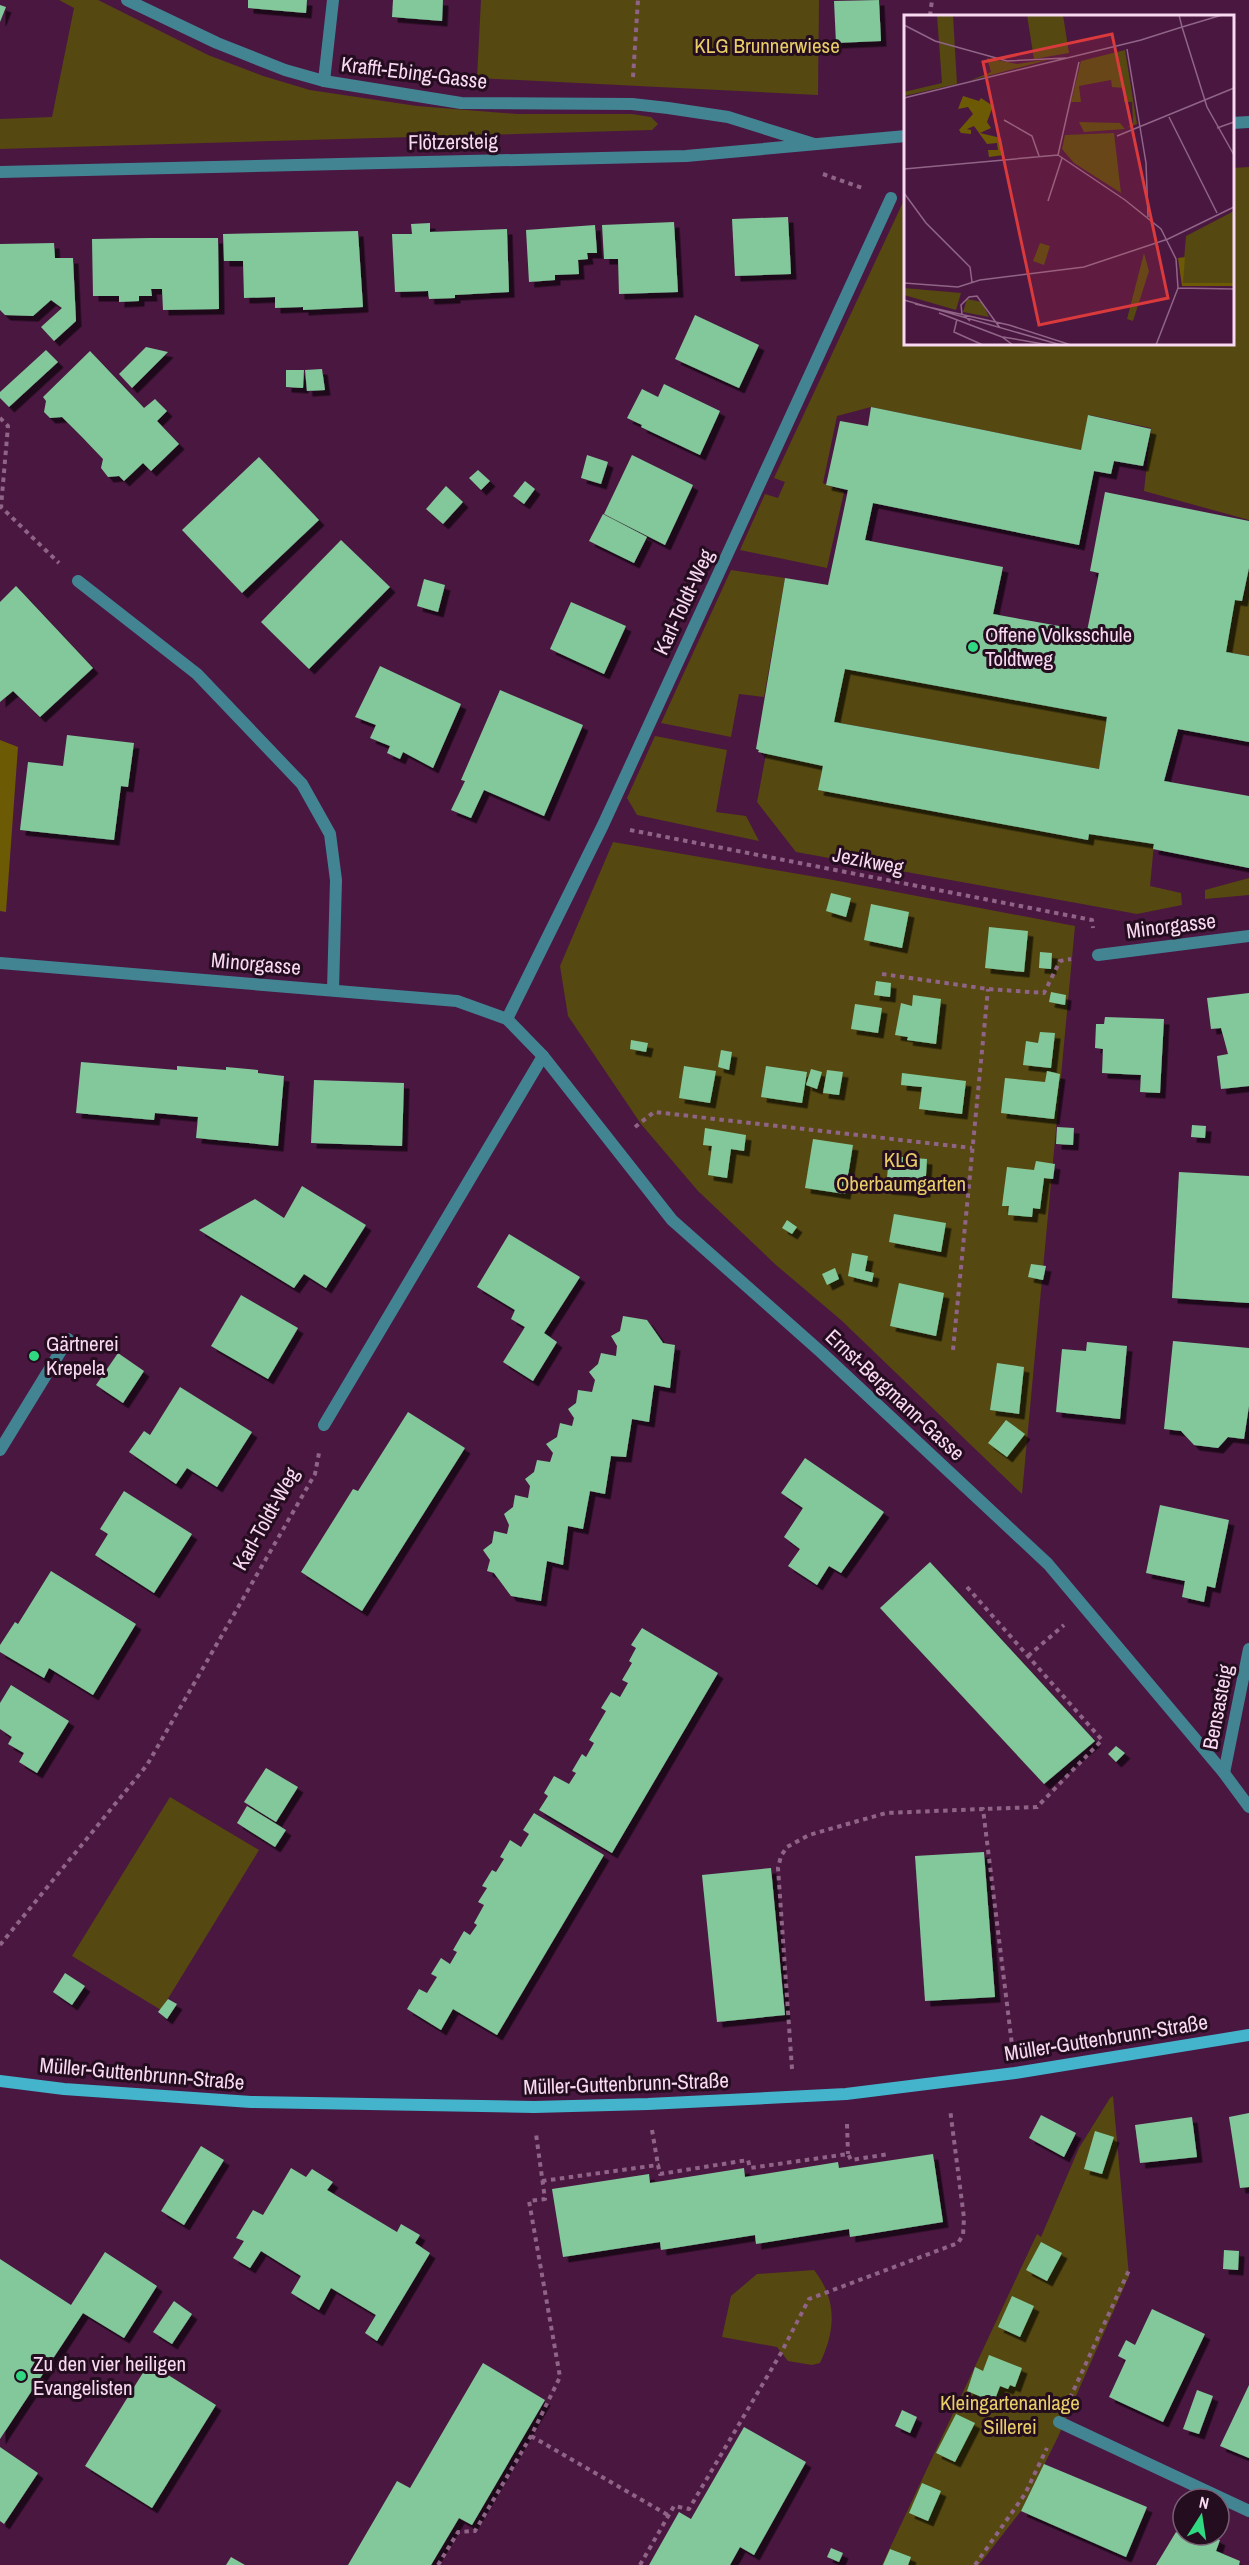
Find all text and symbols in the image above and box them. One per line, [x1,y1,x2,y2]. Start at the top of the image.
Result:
inset map [904,15,1234,345]
park label: KLG Brunnerwiese [694,31,840,60]
street label: Krafft-Ebing-Gasse [339,49,489,96]
street label: Flötzersteig [408,126,499,157]
street label: Karl-Toldt-Weg [646,544,721,659]
place label: Offene Volksschule Toldtweg [985,620,1132,673]
marker: Offene Volksschule Toldtweg [966,640,980,654]
street label: Jezikweg [830,839,907,882]
street label: Minorgasse [1125,906,1217,945]
street label: Minorgasse [210,945,302,982]
park label: KLG Oberbaumgarten [836,1145,966,1198]
street label: Ernst-Bergmann-Gasse [819,1322,971,1467]
place label: Gärtnerei Krepela [46,1329,119,1382]
marker: Gärtnerei Krepela [27,1349,41,1363]
street label: Karl-Toldt-Weg [225,1462,306,1575]
street label: Bensasteig [1195,1661,1240,1752]
street label: Müller-Guttenbrunn-Straße [1002,2007,1210,2068]
street label: Müller-Guttenbrunn-Straße [38,2050,246,2097]
street label: Müller-Guttenbrunn-Straße [523,2065,729,2102]
place label: Zu den vier heiligen Evangelisten [33,2349,186,2402]
marker: Zu den vier heiligen Evangelisten [14,2369,28,2383]
park label: Kleingartenanlage Sillerei [940,2388,1080,2441]
north arrow [1171,2487,1231,2547]
text: N [1197,2491,1211,2514]

